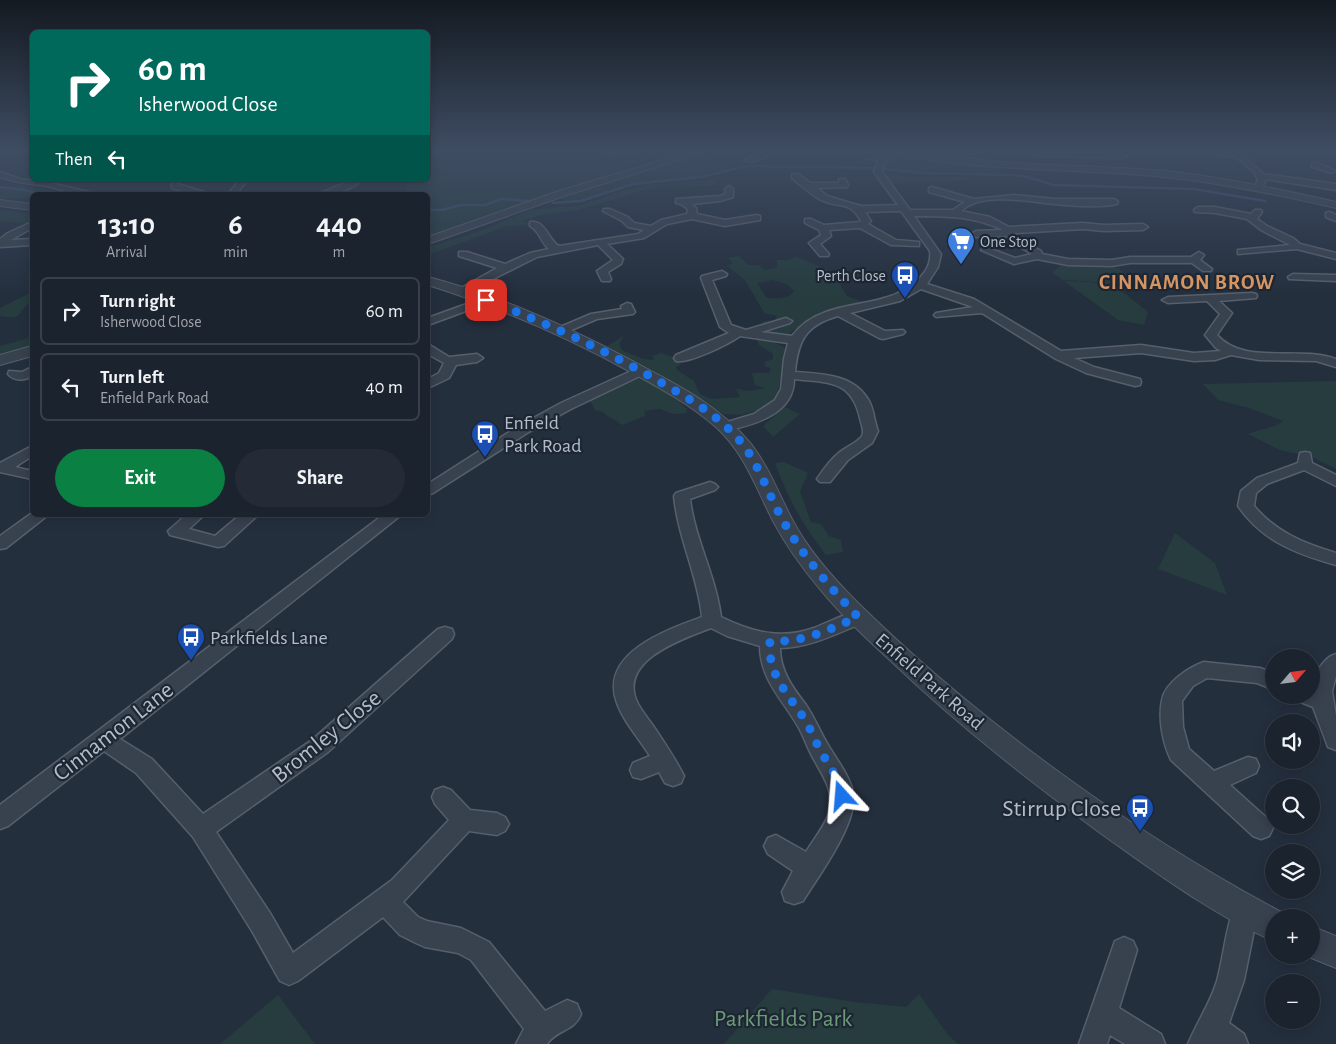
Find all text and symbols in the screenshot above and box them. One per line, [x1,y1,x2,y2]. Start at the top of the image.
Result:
icon: right [55,50,120,115]
text: 60 m [138,52,207,87]
text: Isherwood Close [138,93,278,115]
icon: left [103,145,131,173]
text: Then [55,150,93,169]
text: 13:10 [98,210,155,240]
text: 6 [228,210,243,240]
text: 440 [316,210,362,240]
supermarket icon: One Stop [946,226,976,265]
place label: One Stop [980,234,1037,250]
text: Arrival [106,244,147,260]
text: min [223,244,248,260]
text: m [333,244,345,260]
bus stop icon: Perth Close [890,260,920,299]
place label: Perth Close [816,268,886,284]
district label: CINNAMON BROW [1099,272,1275,293]
pin [465,279,507,321]
icon: arrive [472,286,500,314]
text: Turn right [100,292,175,311]
icon: right [57,297,85,325]
text: 60 m [366,302,403,321]
text: Isherwood Close [100,314,202,330]
text: Turn left [100,368,164,387]
icon: left [57,373,85,401]
text: 40 m [365,378,403,397]
text: Enfield Park Road [100,390,209,406]
place label: Enfield Park Road [504,413,582,456]
bus stop icon: Enfield Park Road [470,419,500,458]
button: Exit [55,449,225,507]
button: Share [235,449,405,507]
bus stop icon: Parkfields Lane [176,622,206,661]
place label: Parkfields Lane [210,628,328,648]
street label: Enfield Park Road [871,630,987,734]
north arrow [1265,649,1320,704]
map controls [1265,649,1320,1029]
street label: Cinnamon Lane [49,678,178,786]
street label: Bromley Close [268,686,386,788]
button: sound [1265,714,1320,769]
position arrow [815,769,867,821]
button: search [1265,779,1320,834]
bus stop icon: Stirrup Close [1125,793,1155,832]
place label: Stirrup Close [1002,797,1121,821]
button: layers [1265,844,1320,899]
button: + [1265,909,1320,964]
button: − [1265,974,1320,1029]
park label: Parkfields Park [714,1007,852,1031]

